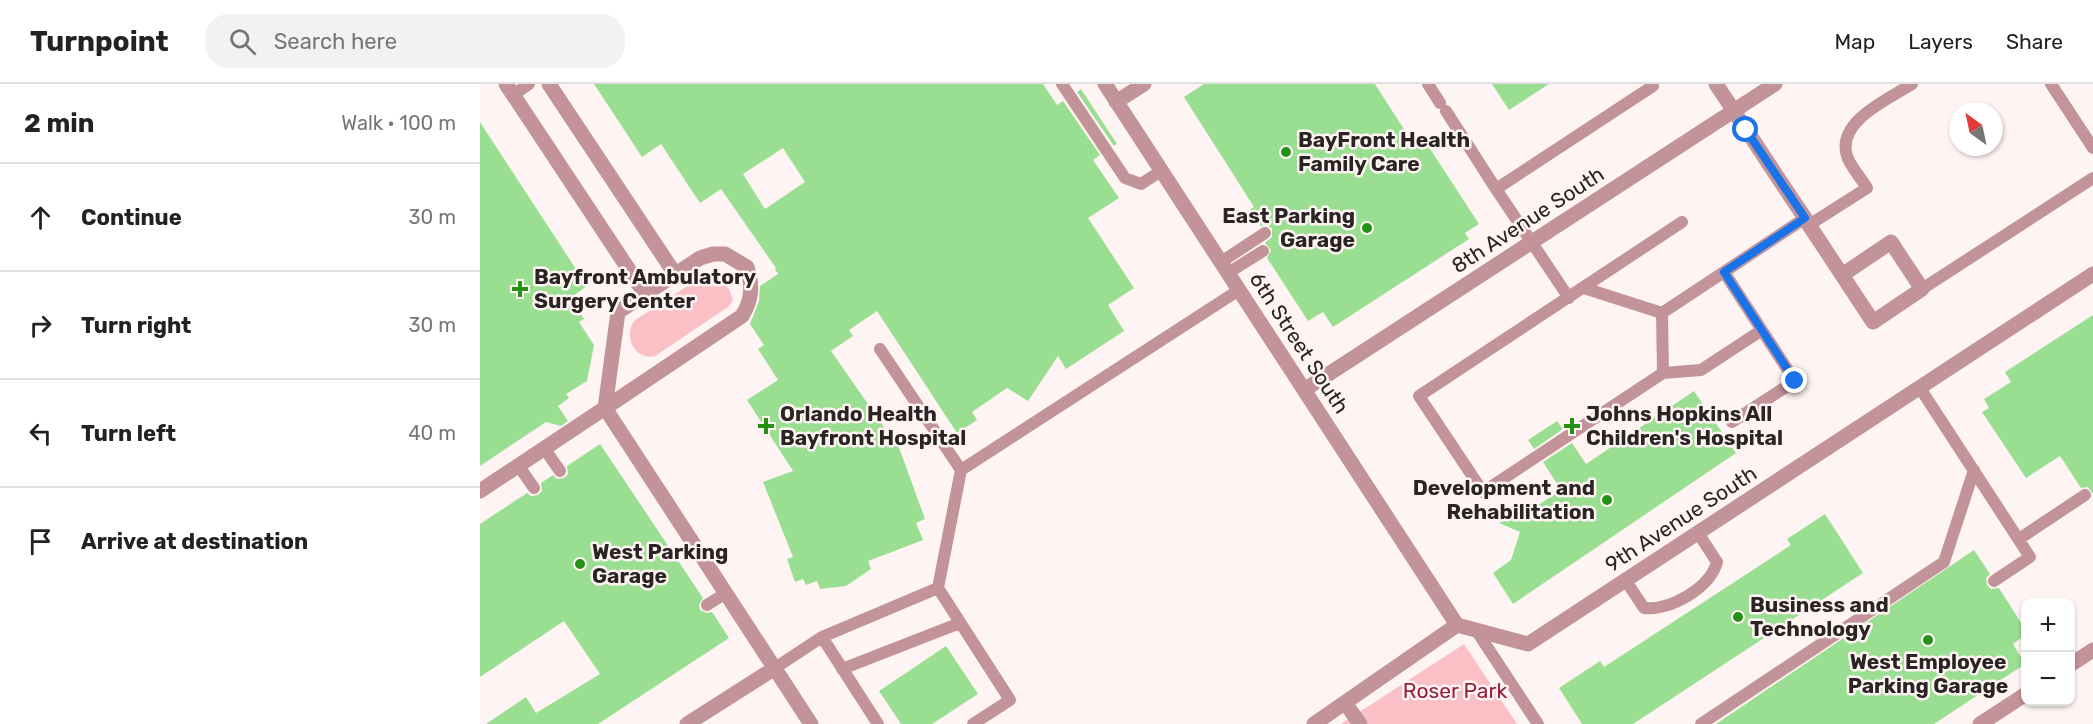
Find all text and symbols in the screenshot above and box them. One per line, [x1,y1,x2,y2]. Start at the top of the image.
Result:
search box [205,14,625,68]
text: Turnpoint [30,25,169,58]
icon: search [226,25,259,58]
text: Search here [274,28,397,55]
text: Map [1834,29,1875,54]
text: Layers [1908,29,1973,54]
text: Share [2006,29,2063,54]
north arrow [1949,102,2003,156]
text: 2 min [24,108,94,139]
text: Walk · 100 m [341,111,456,135]
route start [1732,116,1758,142]
place label: BayFront Health Family Care [1298,127,1470,176]
marker: BayFront Health Family Care [1279,145,1293,159]
street label: 8th Avenue South [1447,161,1609,278]
icon: ahead [24,201,57,234]
place label: East Parking Garage [1222,203,1355,252]
text: Continue [81,204,182,231]
text: 30 m [409,205,456,229]
marker: East Parking Garage [1360,221,1374,235]
place label: Bayfront Ambulatory Surgery Center [534,264,757,313]
street label: 6th Street South [1244,267,1354,418]
marker: Bayfront Ambulatory Surgery Center [511,280,529,298]
icon: right [24,309,57,342]
text: Turn right [81,312,191,339]
text: 30 m [409,313,456,337]
route end [1781,367,1807,393]
place label: Orlando Health Bayfront Hospital [780,401,966,450]
place label: Johns Hopkins All Children's Hospital [1586,401,1783,450]
icon: left [24,417,57,450]
marker: Orlando Health Bayfront Hospital [757,417,775,435]
marker: Johns Hopkins All Children's Hospital [1563,417,1581,435]
text: Turn left [81,420,176,447]
text: 40 m [408,421,456,445]
street label: 9th Avenue South [1600,460,1761,577]
place label: Development and Rehabilitation [1413,475,1595,524]
marker: Development and Rehabilitation [1600,493,1614,507]
icon: arrive [24,525,57,558]
text: Arrive at destination [81,528,308,555]
place label: West Parking Garage [592,539,728,588]
marker: West Parking Garage [573,557,587,571]
place label: Business and Technology [1750,592,1889,641]
map controls [2021,598,2075,706]
button: + [2021,598,2075,652]
marker: Business and Technology [1731,610,1745,624]
marker: West Employee Parking Garage [1921,633,1935,647]
place label: West Employee Parking Garage [1848,649,2008,698]
button: − [2021,652,2075,706]
park label: Roser Park [1403,678,1507,703]

